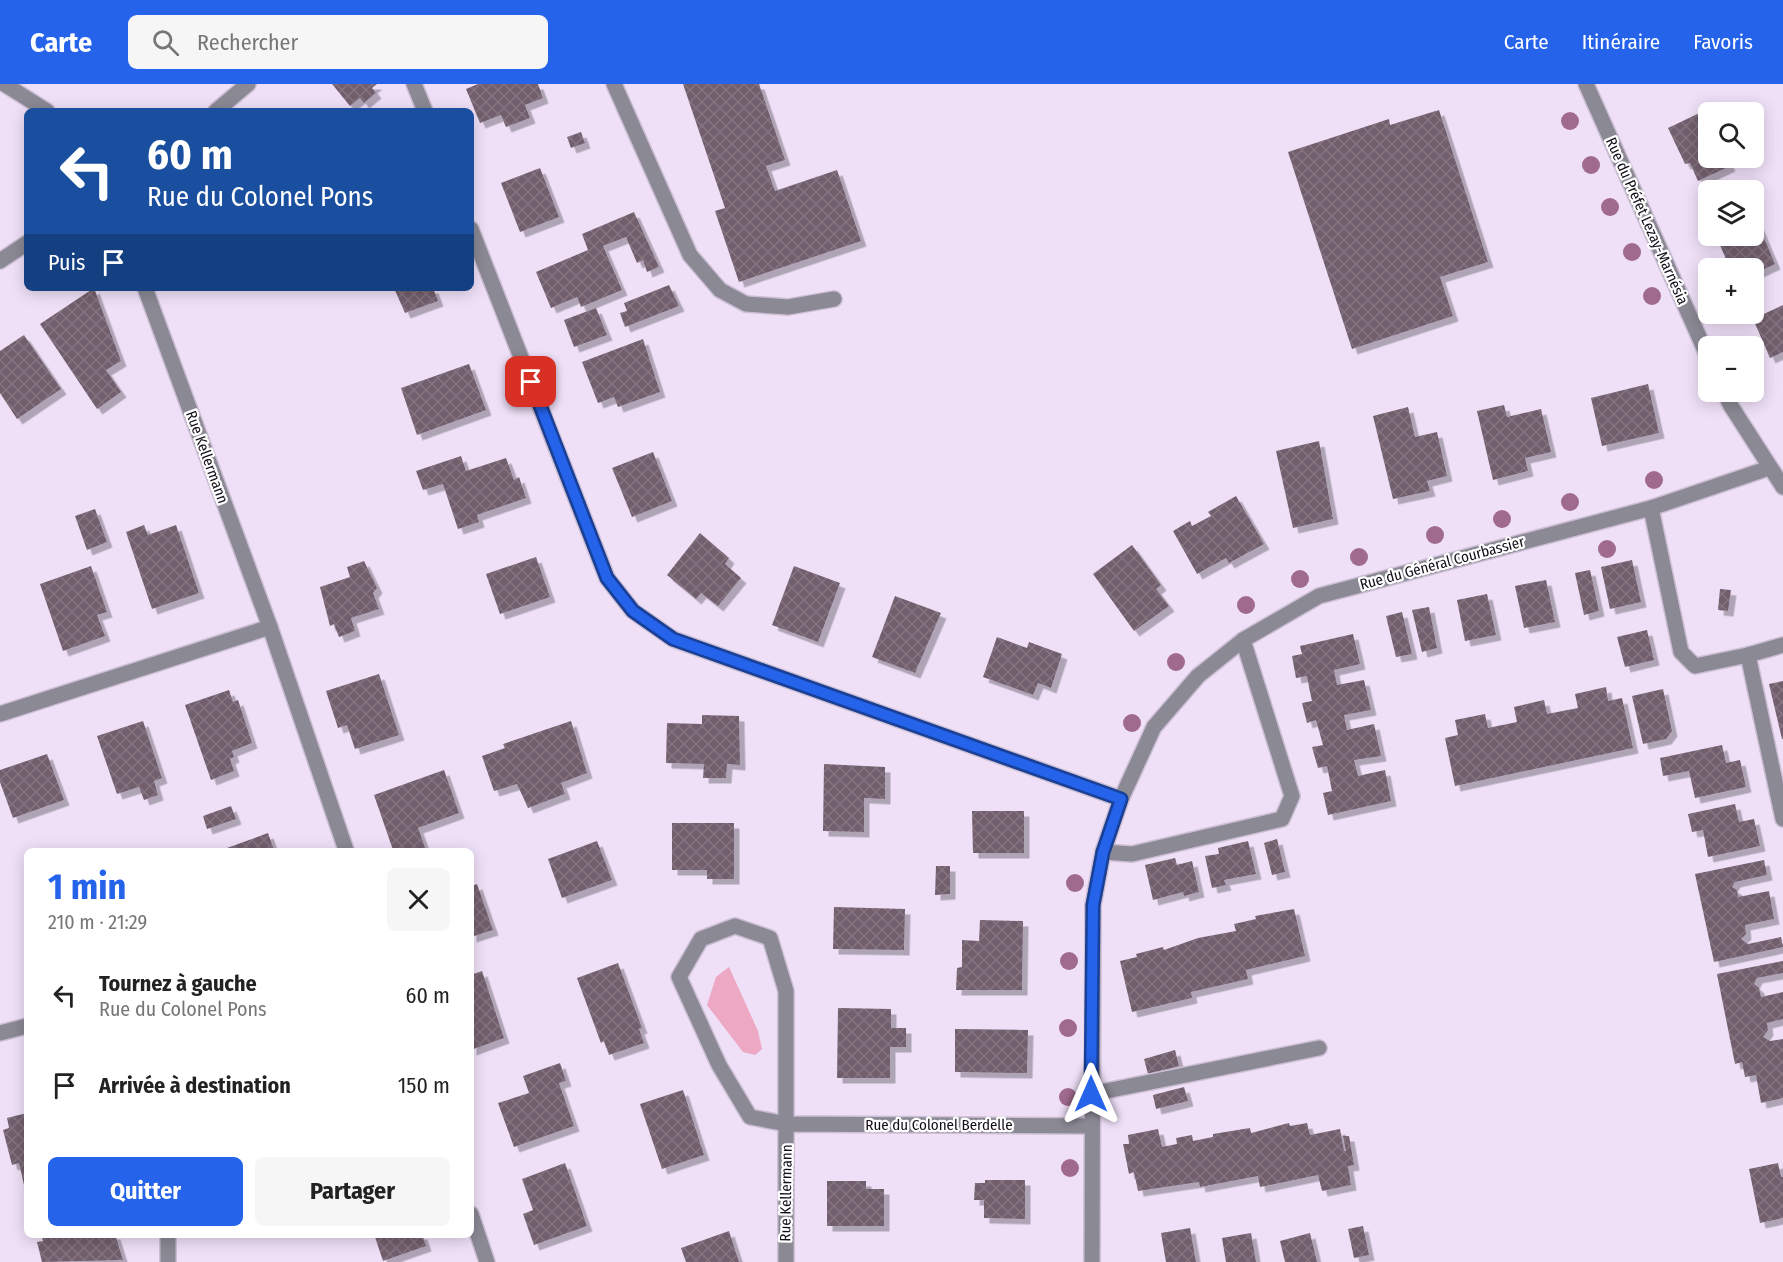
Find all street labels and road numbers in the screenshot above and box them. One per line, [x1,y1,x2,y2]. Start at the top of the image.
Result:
street label: Rue du Préfet Lezay-Marnésia [1602,135,1692,307]
street label: Rue Kellermann [182,408,232,506]
street label: Rue du Général Courbassier [1358,532,1527,594]
street label: Rue du Colonel Berdelle [865,1116,1013,1134]
street label: Rue Kellermann [776,1144,796,1242]

